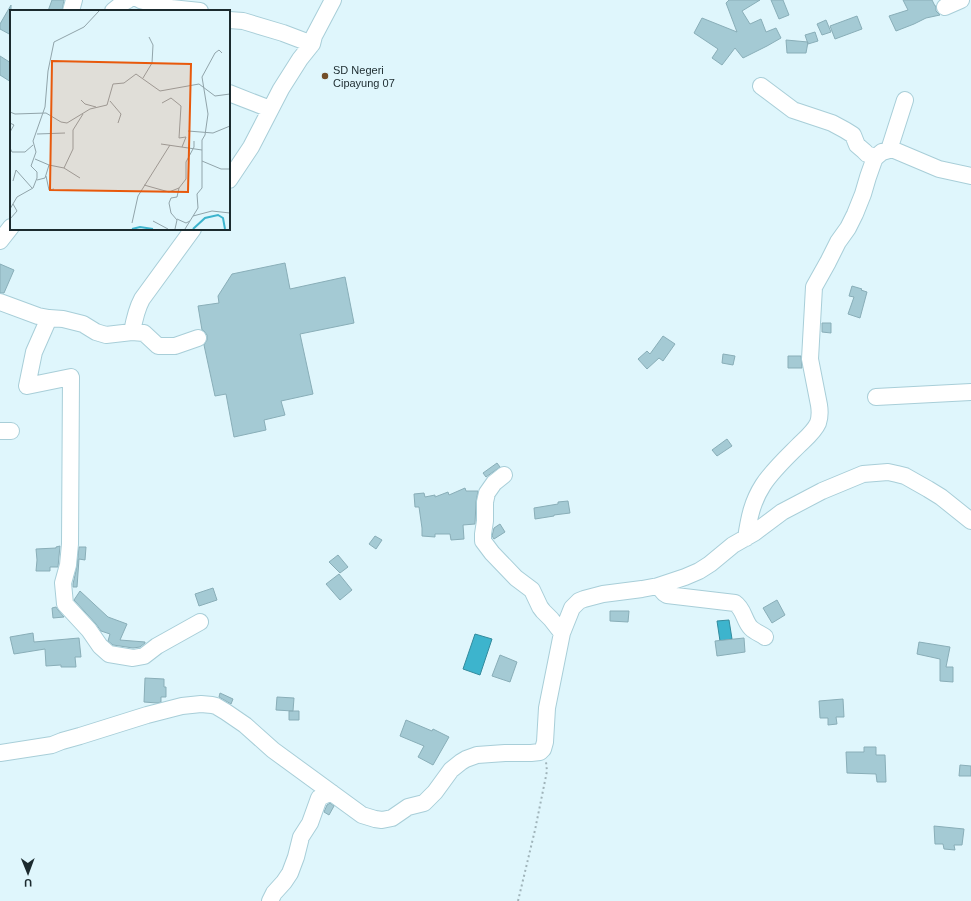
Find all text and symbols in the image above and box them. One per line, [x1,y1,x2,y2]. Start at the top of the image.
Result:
inset map [10,10,230,230]
place label: SD Negeri Cipayung 07 [333,64,395,89]
marker: SD Negeri Cipayung 07 [320,71,330,81]
north arrow [8,853,48,893]
text: U [24,877,32,889]

